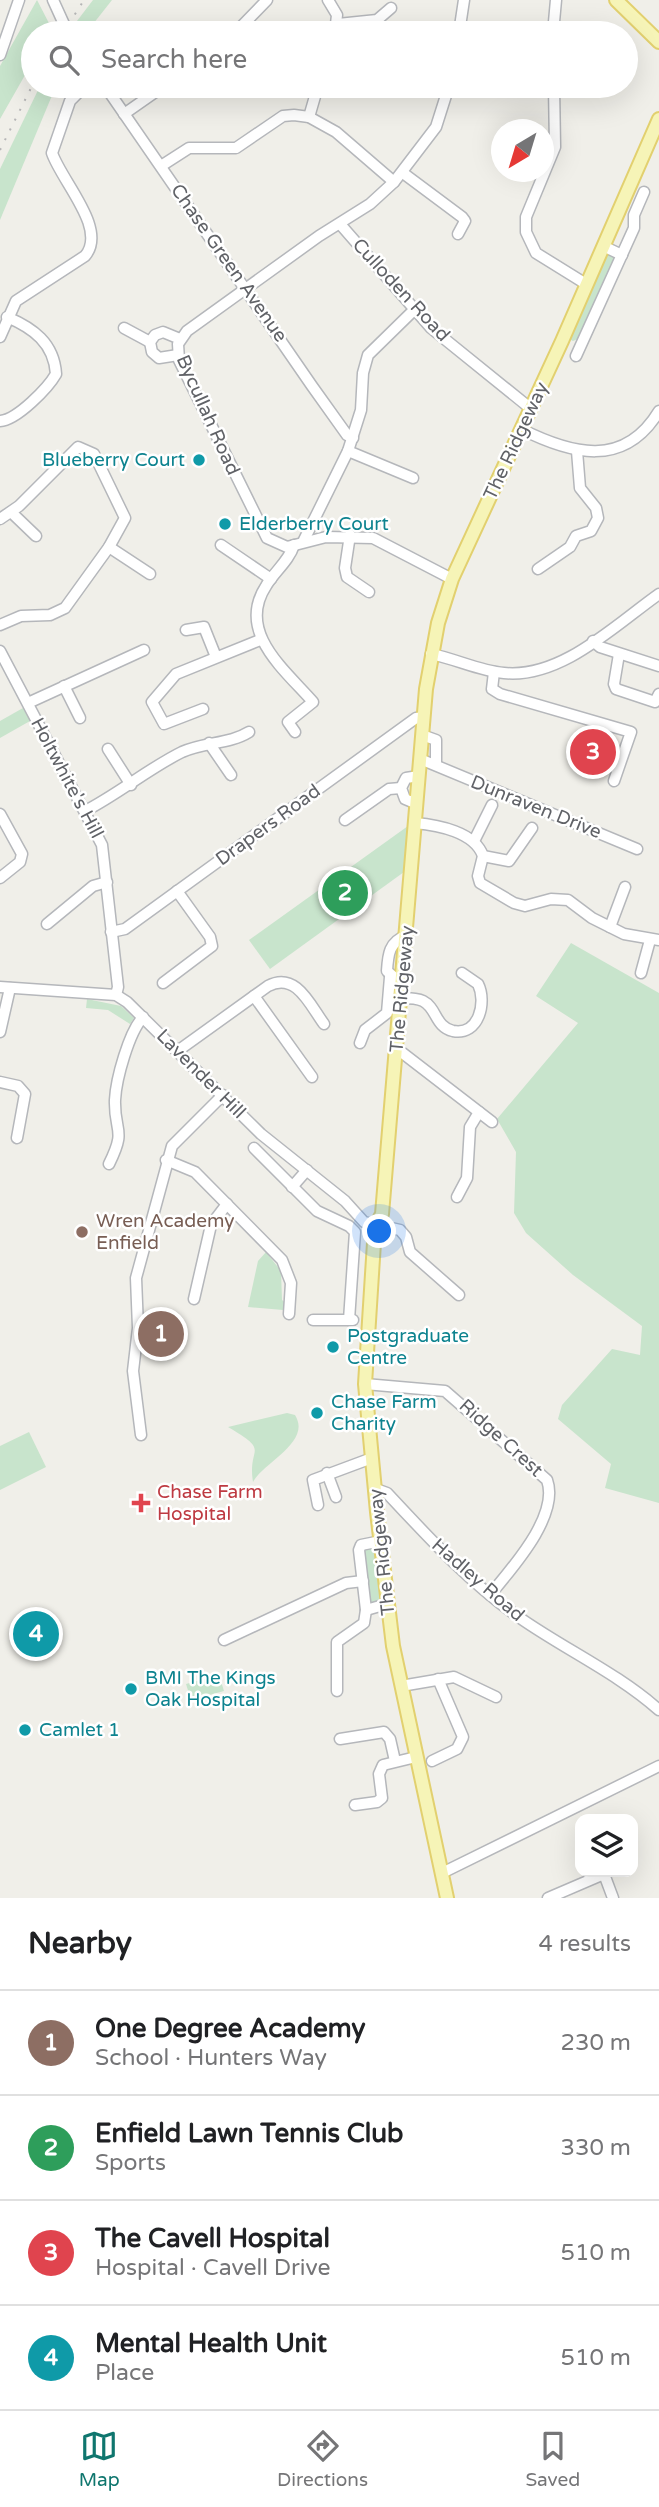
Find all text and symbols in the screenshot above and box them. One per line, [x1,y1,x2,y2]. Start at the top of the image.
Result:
search box [21,21,638,98]
icon: search [45,41,83,79]
text: Search here [101,44,247,75]
north arrow [491,119,554,182]
street label: Chase Green Avenue [166,180,292,346]
street label: Culloden Road [348,234,454,346]
street label: Bycullah Road [172,352,244,478]
street label: The Ridgeway [479,379,553,503]
place label: Blueberry Court [42,449,185,471]
marker: Blueberry Court [191,452,207,468]
place label: Elderberry Court [239,513,389,535]
marker: Elderberry Court [217,516,233,532]
street label: Holtwhite's Hill [26,714,108,842]
pin: 3 [570,726,616,778]
street label: Dunraven Drive [467,771,605,843]
street label: Drapers Road [211,780,325,870]
pin: 2 [322,867,368,919]
street label: The Ridgeway [385,925,419,1053]
street label: Lavender Hill [152,1025,250,1123]
place label: Wren Academy Enfield [96,1210,234,1254]
your location [362,1214,396,1248]
marker: Wren Academy Enfield [74,1224,90,1240]
pin: 1 [138,1308,184,1360]
place label: Postgraduate Centre [347,1325,469,1369]
marker: Postgraduate Centre [325,1339,341,1355]
place label: Chase Farm Charity [331,1391,437,1435]
street label: Ridge Crest [455,1395,547,1481]
marker: Chase Farm Charity [309,1405,325,1421]
place label: Chase Farm Hospital [157,1481,263,1525]
street label: The Ridgeway [364,1488,400,1616]
marker: Chase Farm Hospital [131,1493,151,1513]
street label: Hadley Road [427,1534,529,1626]
pin: 4 [13,1608,59,1660]
place label: BMI The Kings Oak Hospital [145,1667,276,1711]
marker: BMI The Kings Oak Hospital [123,1681,139,1697]
place label: Camlet 1 [39,1719,120,1741]
marker: Camlet 1 [17,1722,33,1738]
map controls [575,1814,638,1877]
button: layers [575,1814,638,1877]
text: Nearby [28,1925,132,1962]
text: 4 results [538,1930,631,1958]
text: One Degree Academy [95,2013,365,2044]
text: 1 [44,2029,58,2057]
text: 230 m [561,2029,631,2057]
text: School · Hunters Way [95,2044,327,2072]
text: Enfield Lawn Tennis Club [95,2118,403,2149]
text: 2 [44,2134,58,2162]
text: 330 m [561,2134,631,2162]
text: Sports [95,2149,166,2177]
text: The Cavell Hospital [95,2223,330,2254]
text: 3 [44,2239,58,2267]
text: 510 m [561,2239,631,2267]
text: Hospital · Cavell Drive [95,2254,331,2282]
text: Mental Health Unit [95,2328,327,2359]
text: 4 [44,2344,58,2372]
text: 510 m [561,2344,631,2372]
text: Place [95,2359,154,2387]
tab: Map [79,2427,120,2491]
tab: Directions [277,2427,368,2491]
tab: Saved [525,2427,580,2491]

